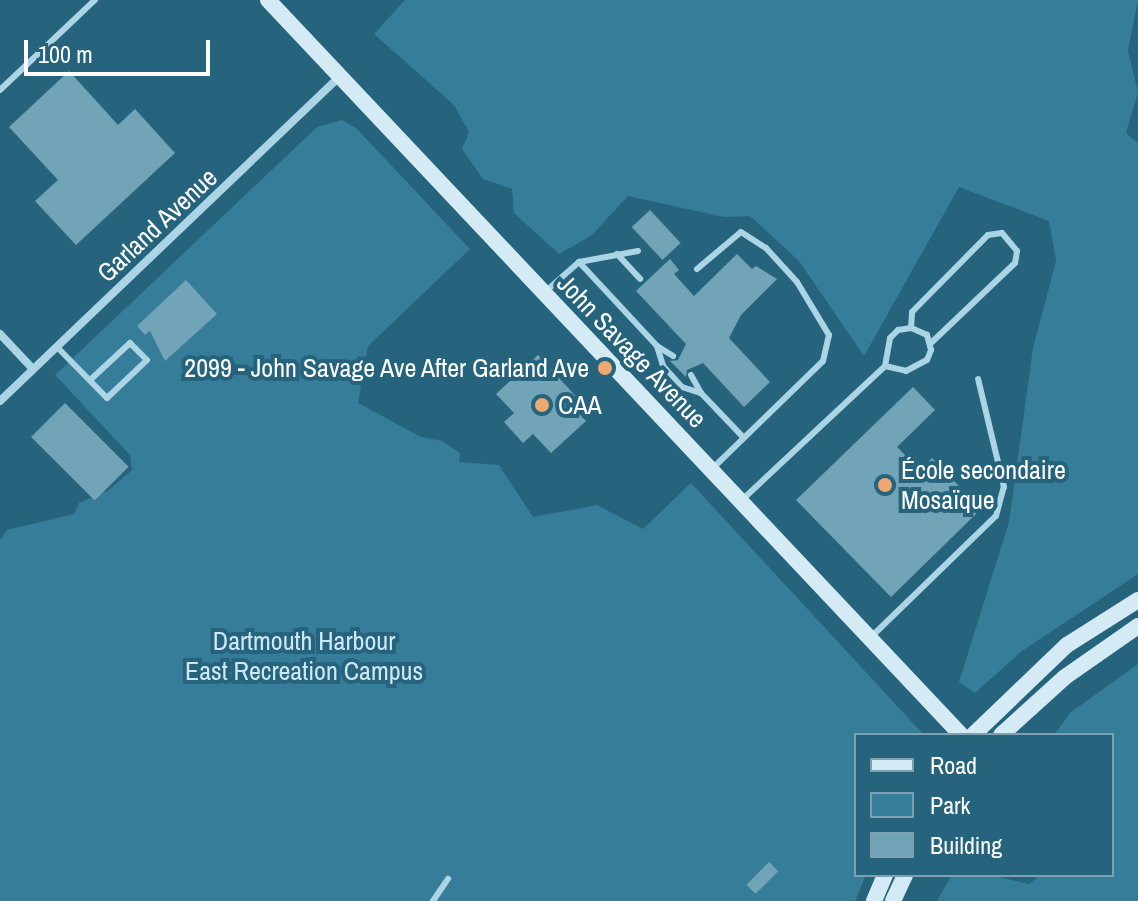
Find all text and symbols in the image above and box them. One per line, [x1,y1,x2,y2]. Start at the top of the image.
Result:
scale bar [28,24,214,74]
text: 100 m [38,38,93,70]
street label: Garland Avenue [90,161,224,289]
street label: John Savage Avenue [551,267,713,435]
place label: 2099 - John Savage Ave After Garland Ave [181,352,589,384]
marker: 2099 - John Savage Ave After Garland Ave [596,359,614,377]
place label: CAA [558,389,602,421]
marker: CAA [533,396,551,414]
place label: École secondaire Mosaïque [901,454,1066,516]
marker: École secondaire Mosaïque [876,476,894,494]
park label: Dartmouth Harbour East Recreation Campus [185,625,423,686]
legend [854,733,1114,877]
text: Road [930,749,977,781]
text: Park [930,789,970,821]
text: Building [930,829,1002,861]

